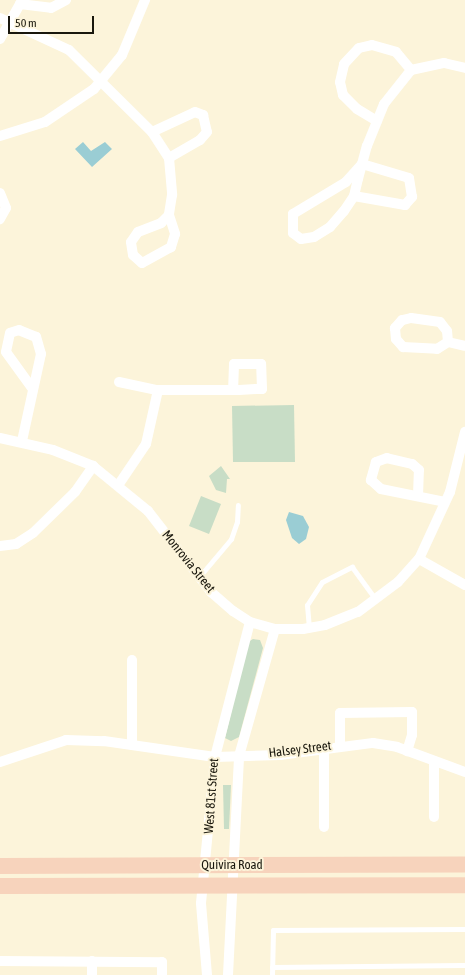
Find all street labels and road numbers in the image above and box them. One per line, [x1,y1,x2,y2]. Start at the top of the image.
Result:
street label: Monrovia Street [158,528,218,596]
street label: Halsey Street [268,738,332,762]
street label: West 81st Street [202,758,222,834]
street label: Quivira Road [201,857,263,873]

